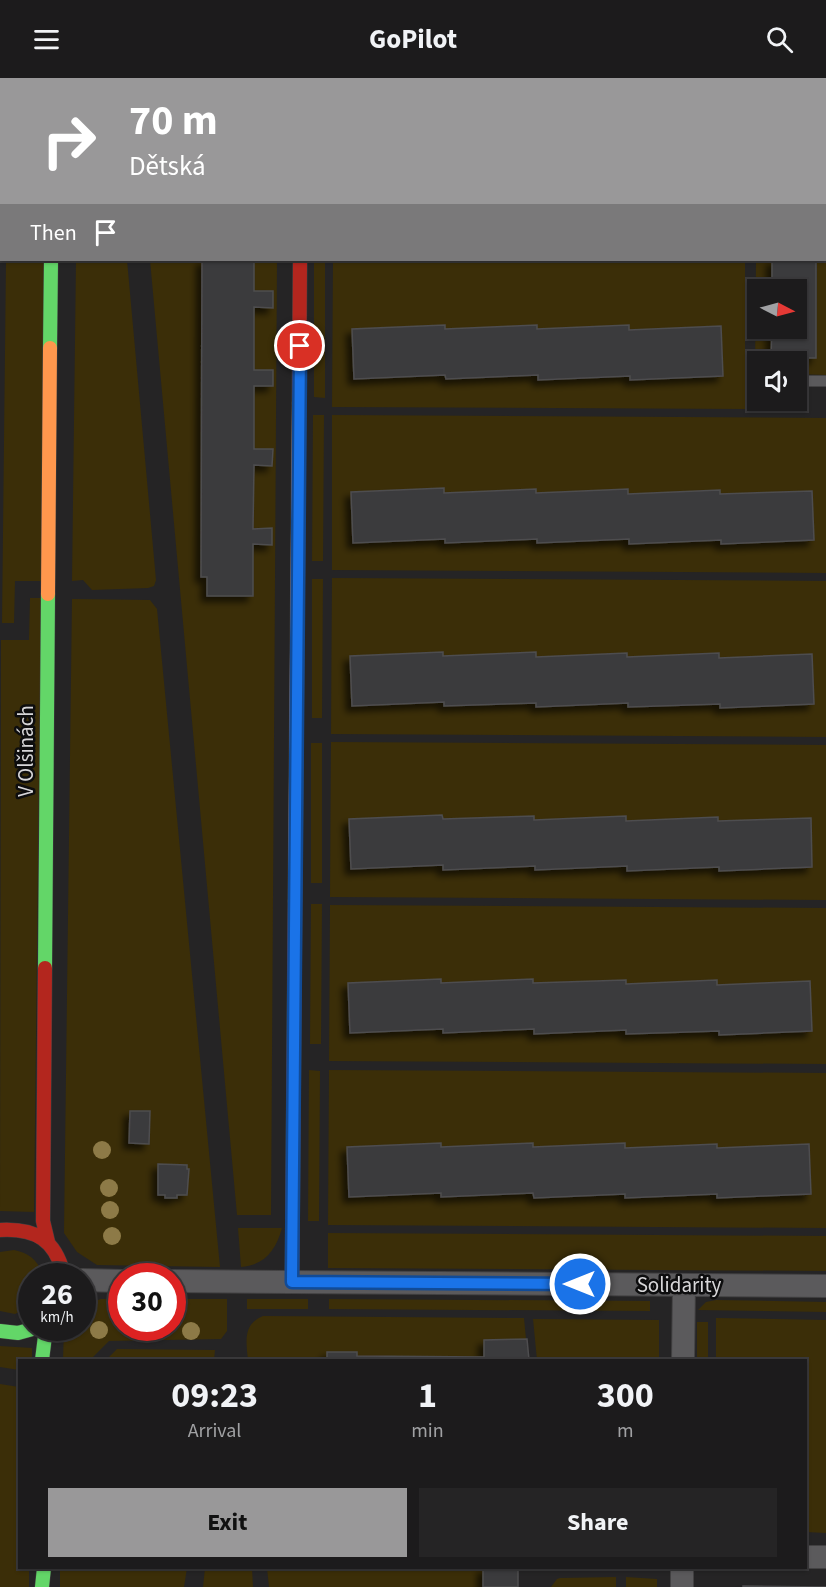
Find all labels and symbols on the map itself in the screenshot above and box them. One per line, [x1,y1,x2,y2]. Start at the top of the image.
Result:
north arrow [747,279,807,339]
pin [274,320,325,371]
street label: V Olšinách [11,705,41,797]
position arrow [548,1252,612,1316]
speed limit sign: 30 [108,1263,186,1341]
street label: Solidarity [637,1270,722,1300]

